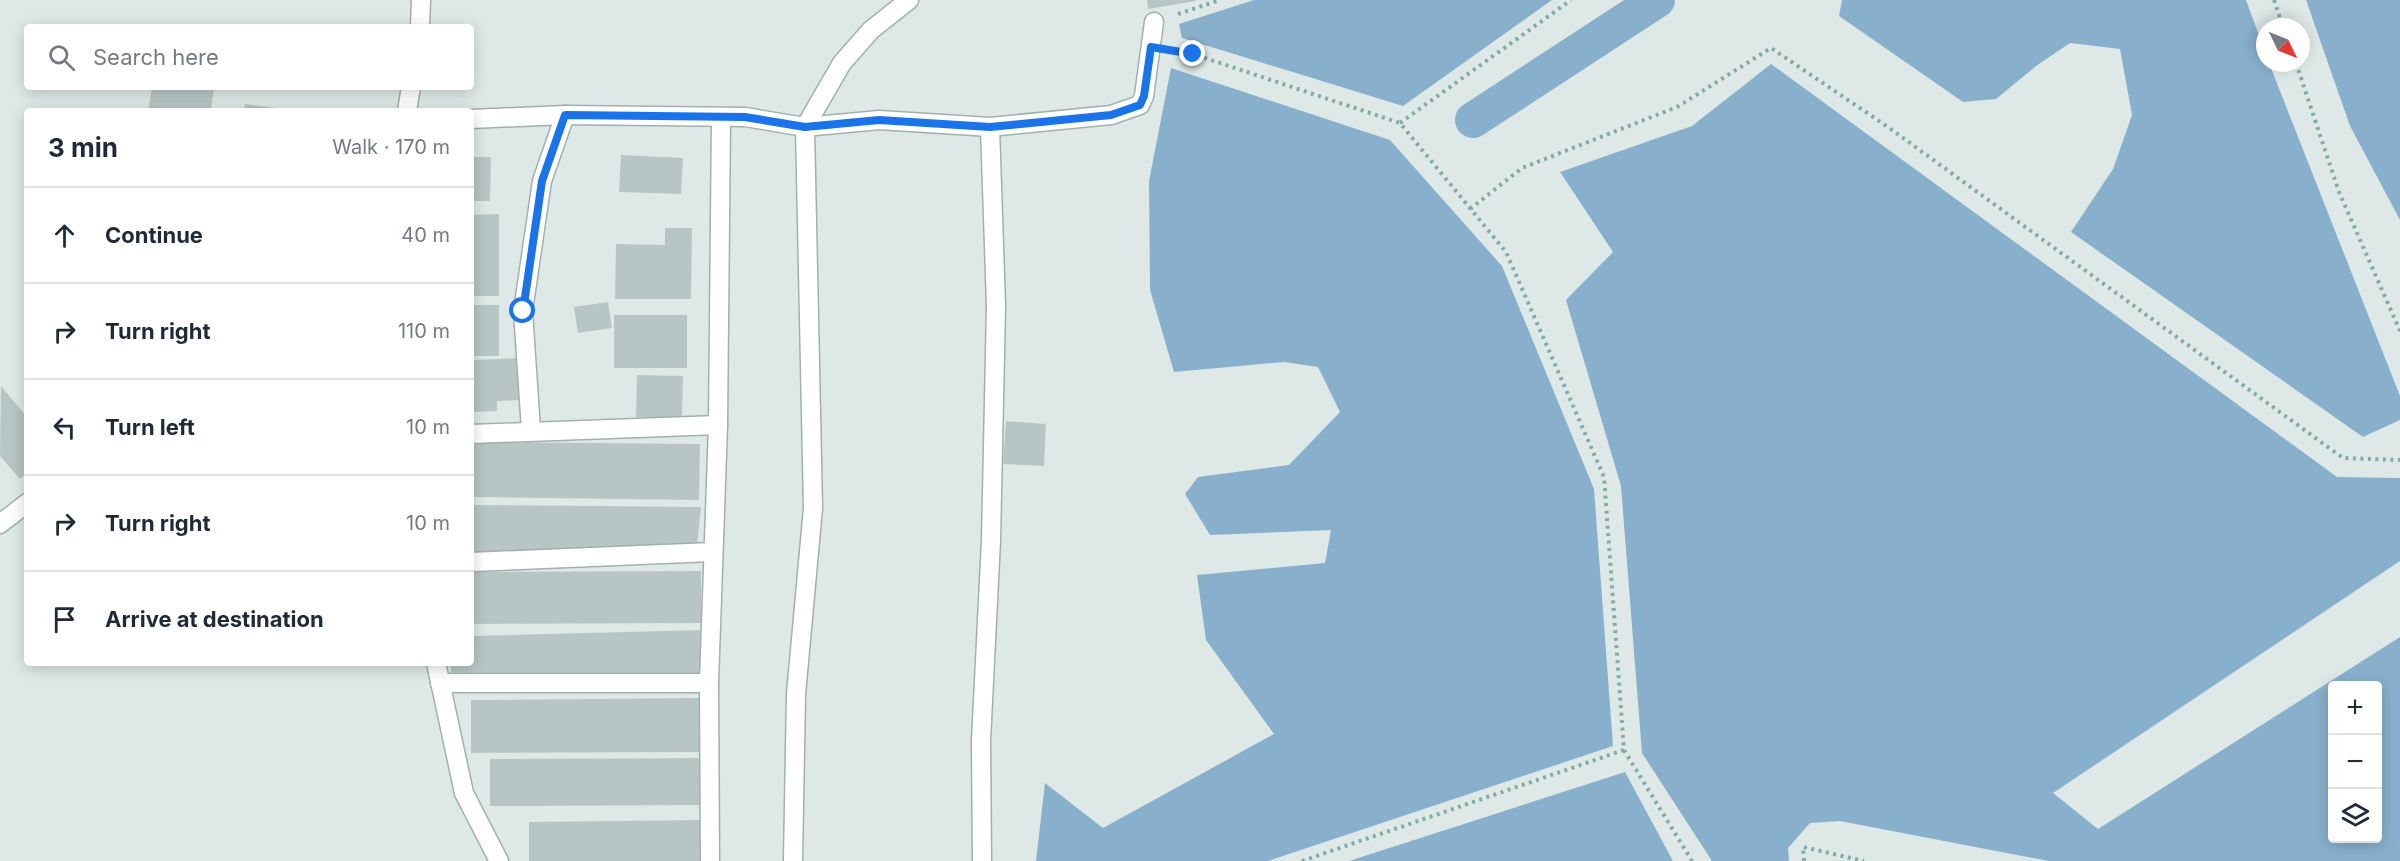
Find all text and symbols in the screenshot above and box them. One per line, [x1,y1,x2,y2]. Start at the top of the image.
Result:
north arrow [2256,18,2310,72]
search box [24,24,474,90]
route end [1179,40,1205,66]
icon: search [45,41,78,74]
text: Search here [93,44,219,70]
text: 3 min [48,132,118,163]
text: Walk · 170 m [332,135,450,159]
icon: ahead [48,219,81,252]
text: Continue [105,222,203,248]
text: 40 m [401,223,450,247]
route start [509,297,535,323]
icon: right [48,315,81,348]
text: Turn right [105,318,211,344]
text: 110 m [398,319,450,343]
icon: left [48,411,81,444]
text: Turn left [105,414,195,440]
text: 10 m [406,415,450,439]
icon: right [48,507,81,540]
text: Turn right [105,510,211,536]
text: 10 m [406,511,450,535]
icon: arrive [48,603,81,636]
text: Arrive at destination [105,606,324,632]
map controls [2328,681,2382,843]
button: + [2328,681,2382,735]
button: − [2328,735,2382,789]
button: layers [2328,789,2382,843]

